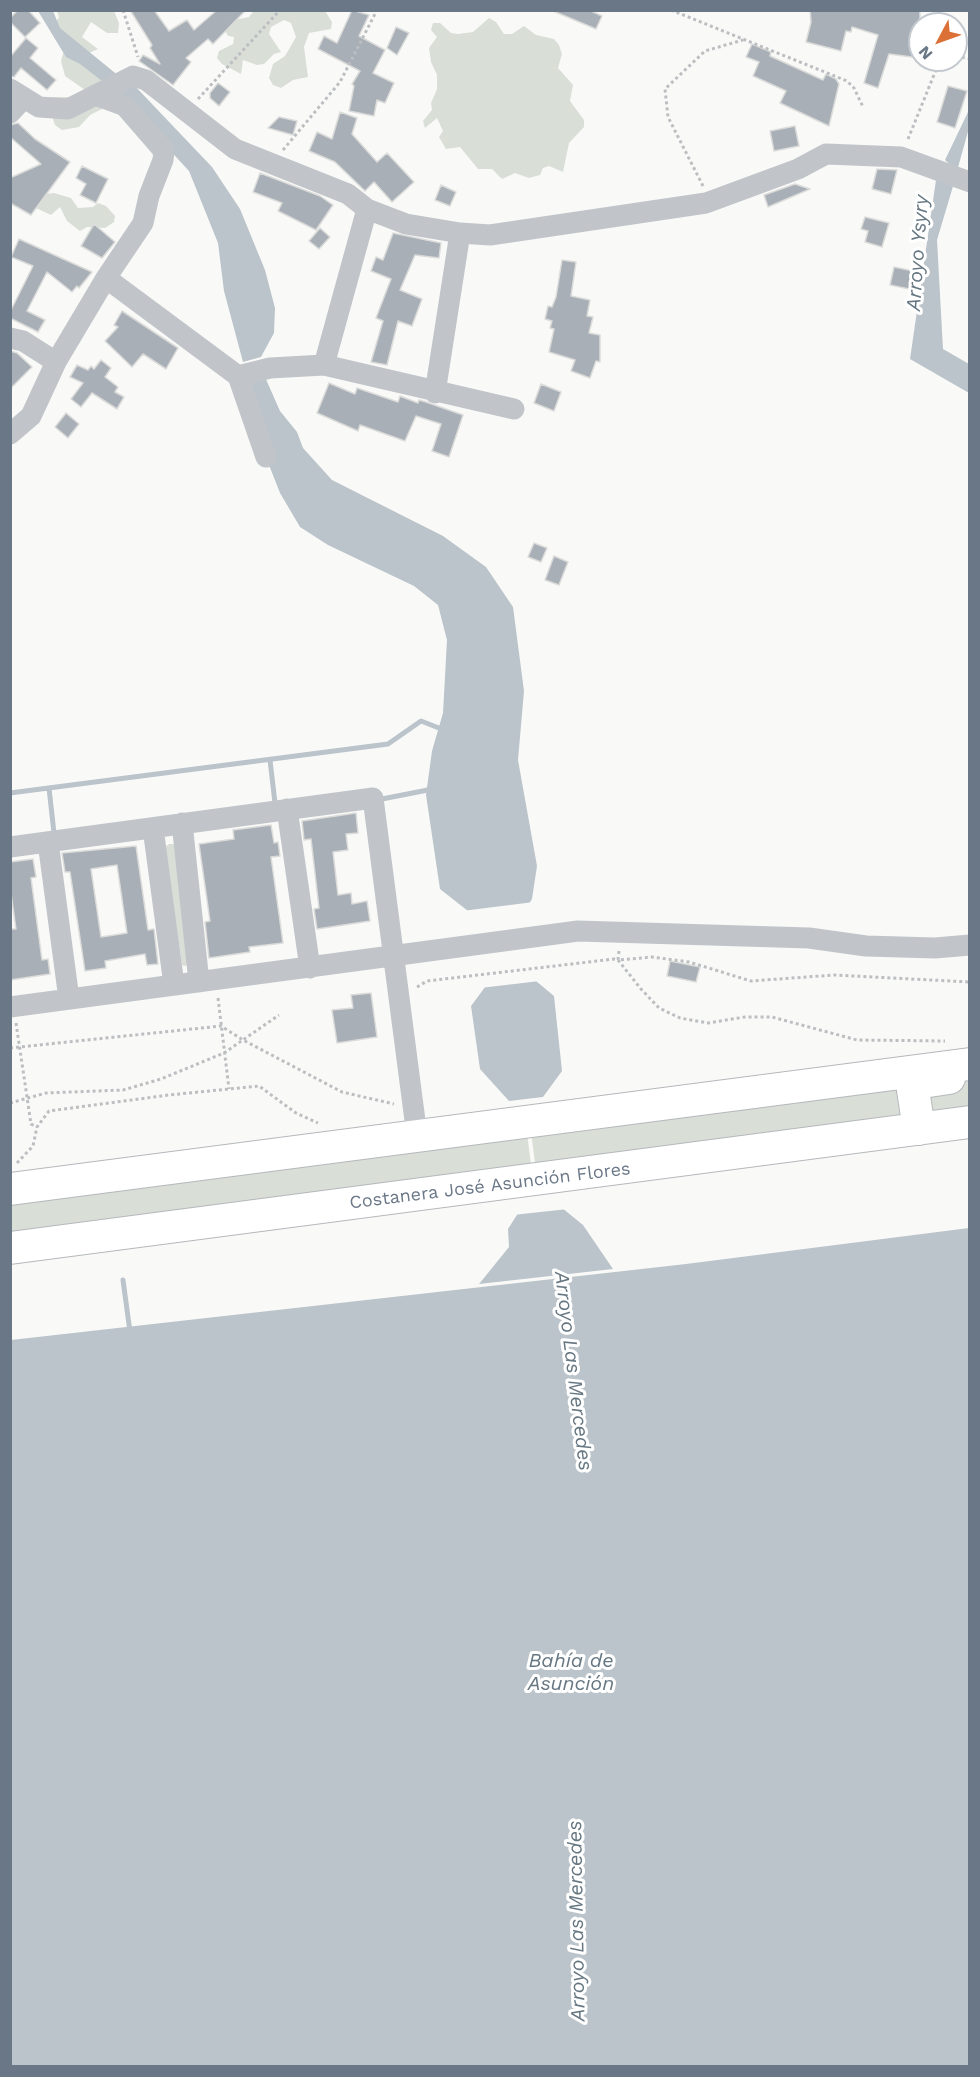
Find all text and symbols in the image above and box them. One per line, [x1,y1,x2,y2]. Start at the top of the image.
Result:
north arrow [908,12,968,72]
text: N [914,42,937,64]
water label: Arroyo Ysyry [902,194,934,312]
street label: Costanera José Asunción Flores [348,1158,632,1214]
water label: Arroyo Las Mercedes [549,1270,597,1472]
water label: Bahía de Asunción [528,1649,614,1696]
water label: Arroyo Las Mercedes [563,1821,591,2021]

